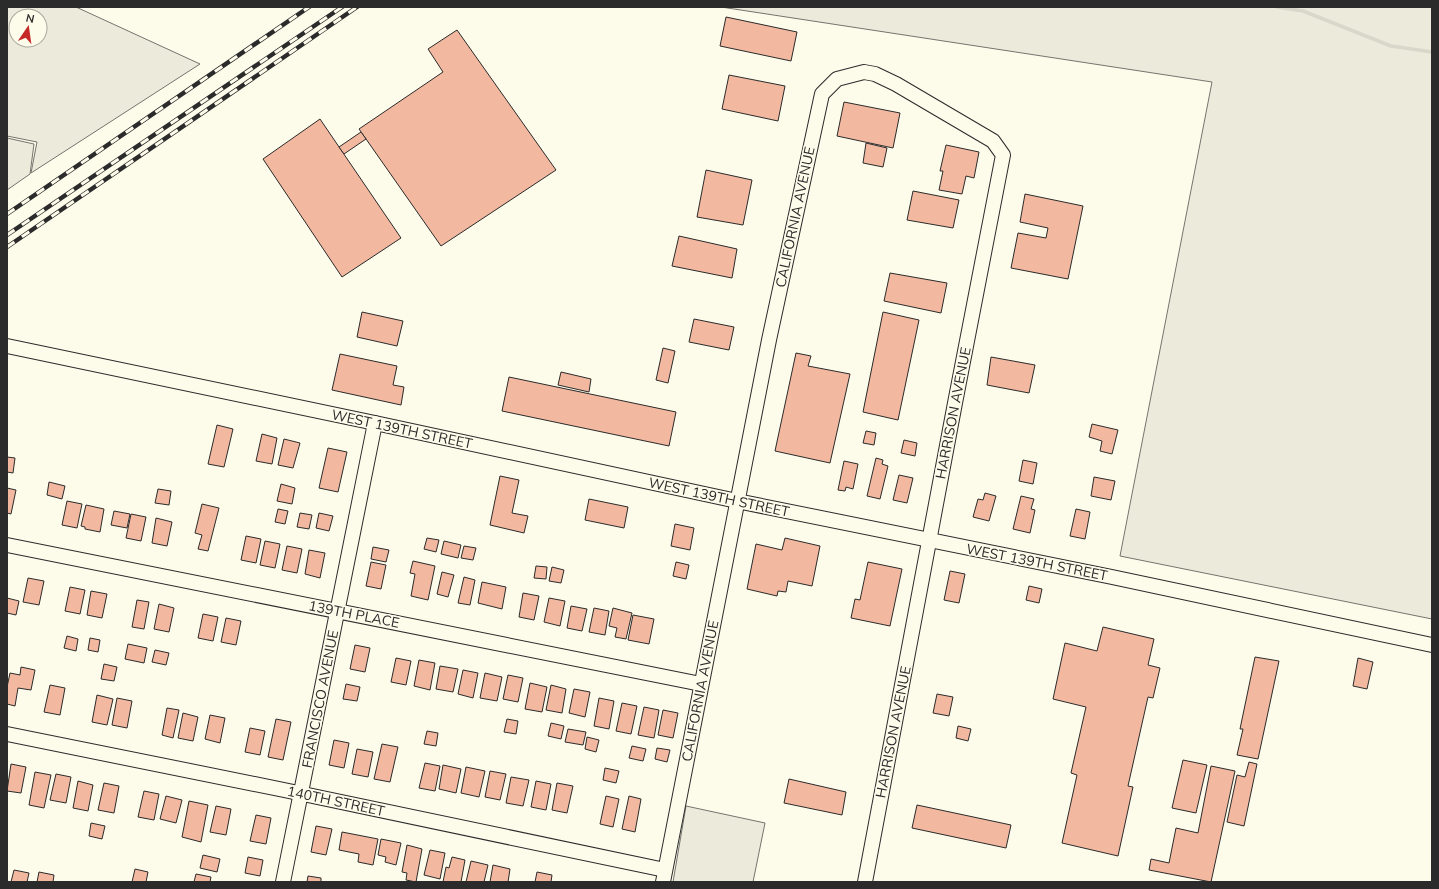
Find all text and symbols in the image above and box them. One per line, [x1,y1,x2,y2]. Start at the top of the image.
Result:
north arrow [8,8,48,48]
text: N [25,11,36,26]
street label: CALIFORNIA AVENUE [771,145,819,289]
street label: HARRISON AVENUE [931,345,975,481]
street label: WEST 139TH STREET [330,405,475,453]
street label: WEST 139TH STREET [647,473,792,521]
street label: WEST 139TH STREET [965,539,1110,585]
street label: 139TH PLACE [307,596,401,632]
street label: CALIFORNIA AVENUE [677,619,723,763]
street label: FRANCISCO AVENUE [298,628,342,770]
street label: HARRISON AVENUE [871,664,915,800]
street label: 140TH STREET [285,782,387,820]

